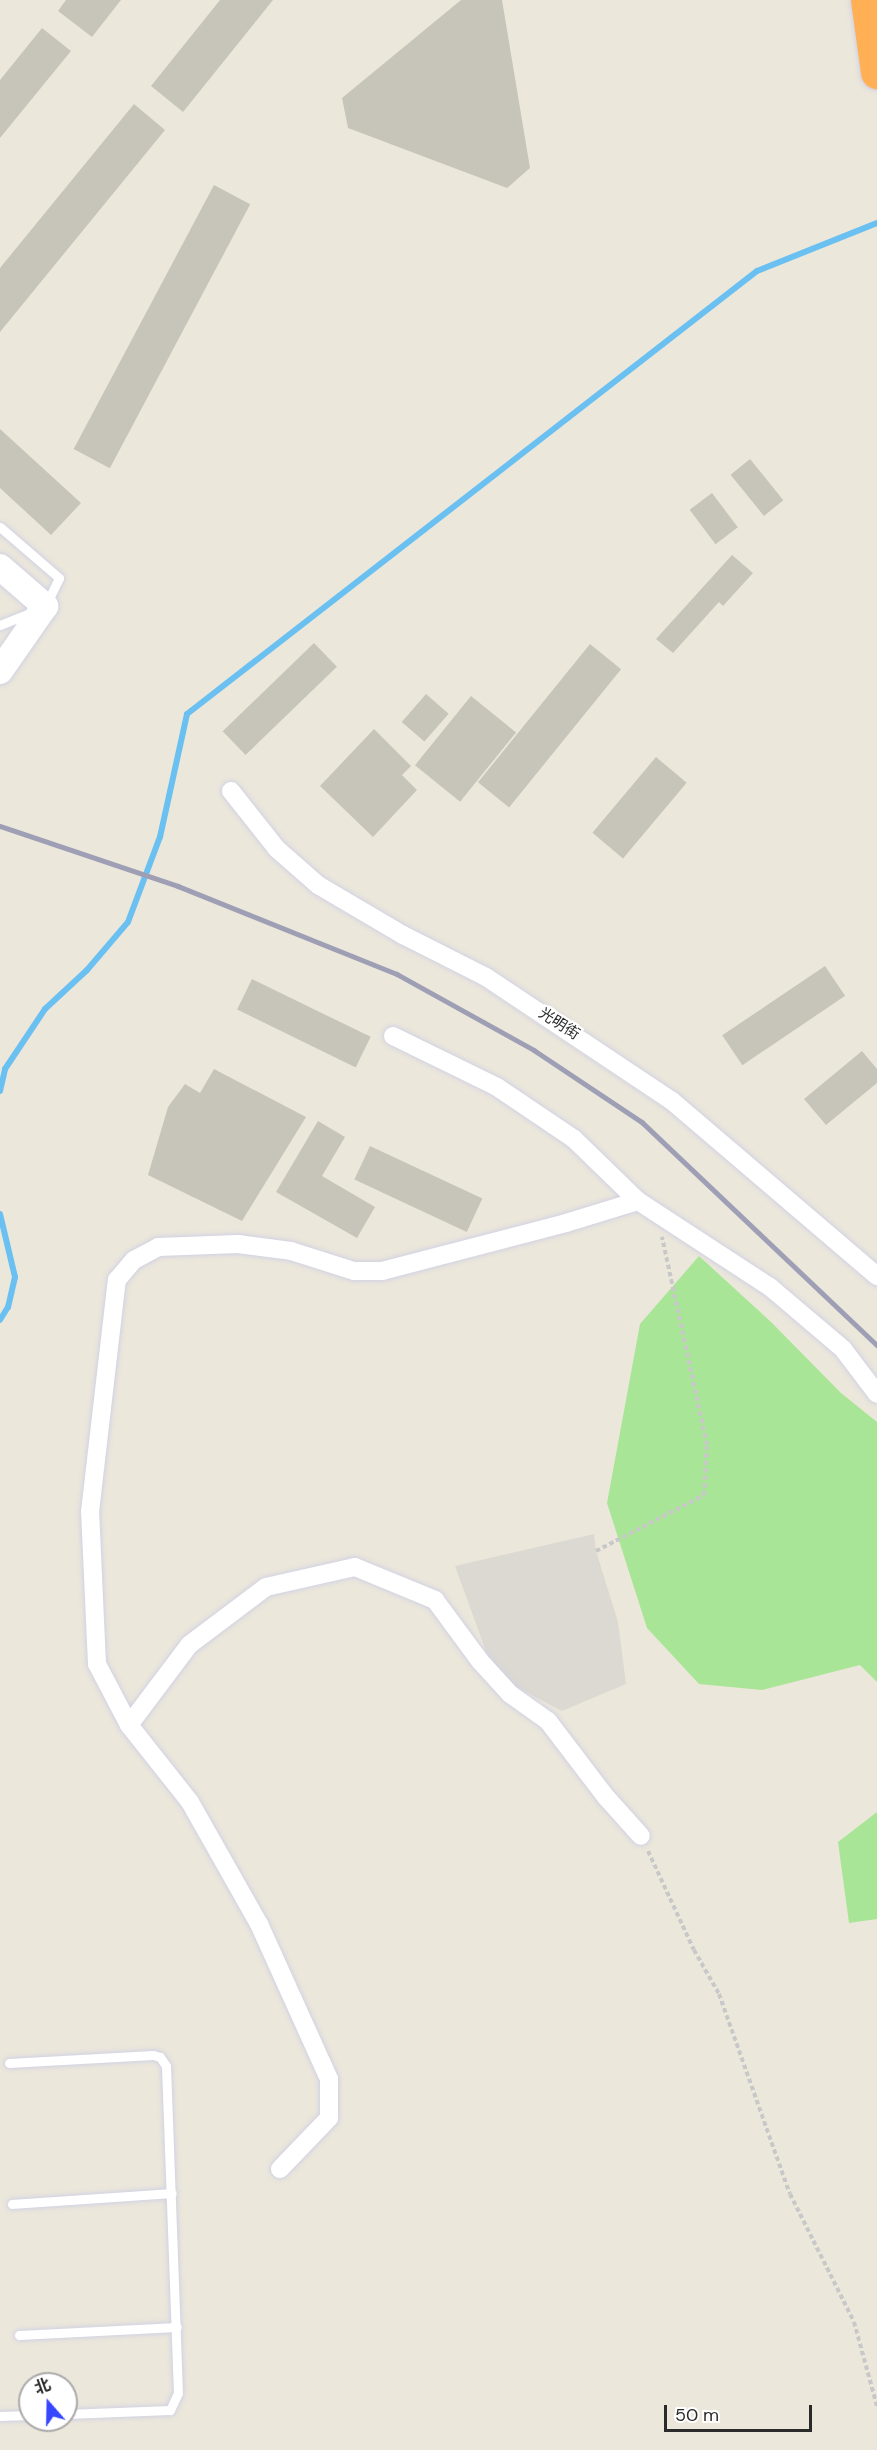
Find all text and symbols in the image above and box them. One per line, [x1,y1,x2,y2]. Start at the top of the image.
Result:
street label: 光明街 [535,1004,583,1044]
north arrow [18,2372,78,2432]
text: 北 [31,2374,53,2399]
scale bar [667,2393,816,2431]
text: 50 m [675,2403,719,2427]

